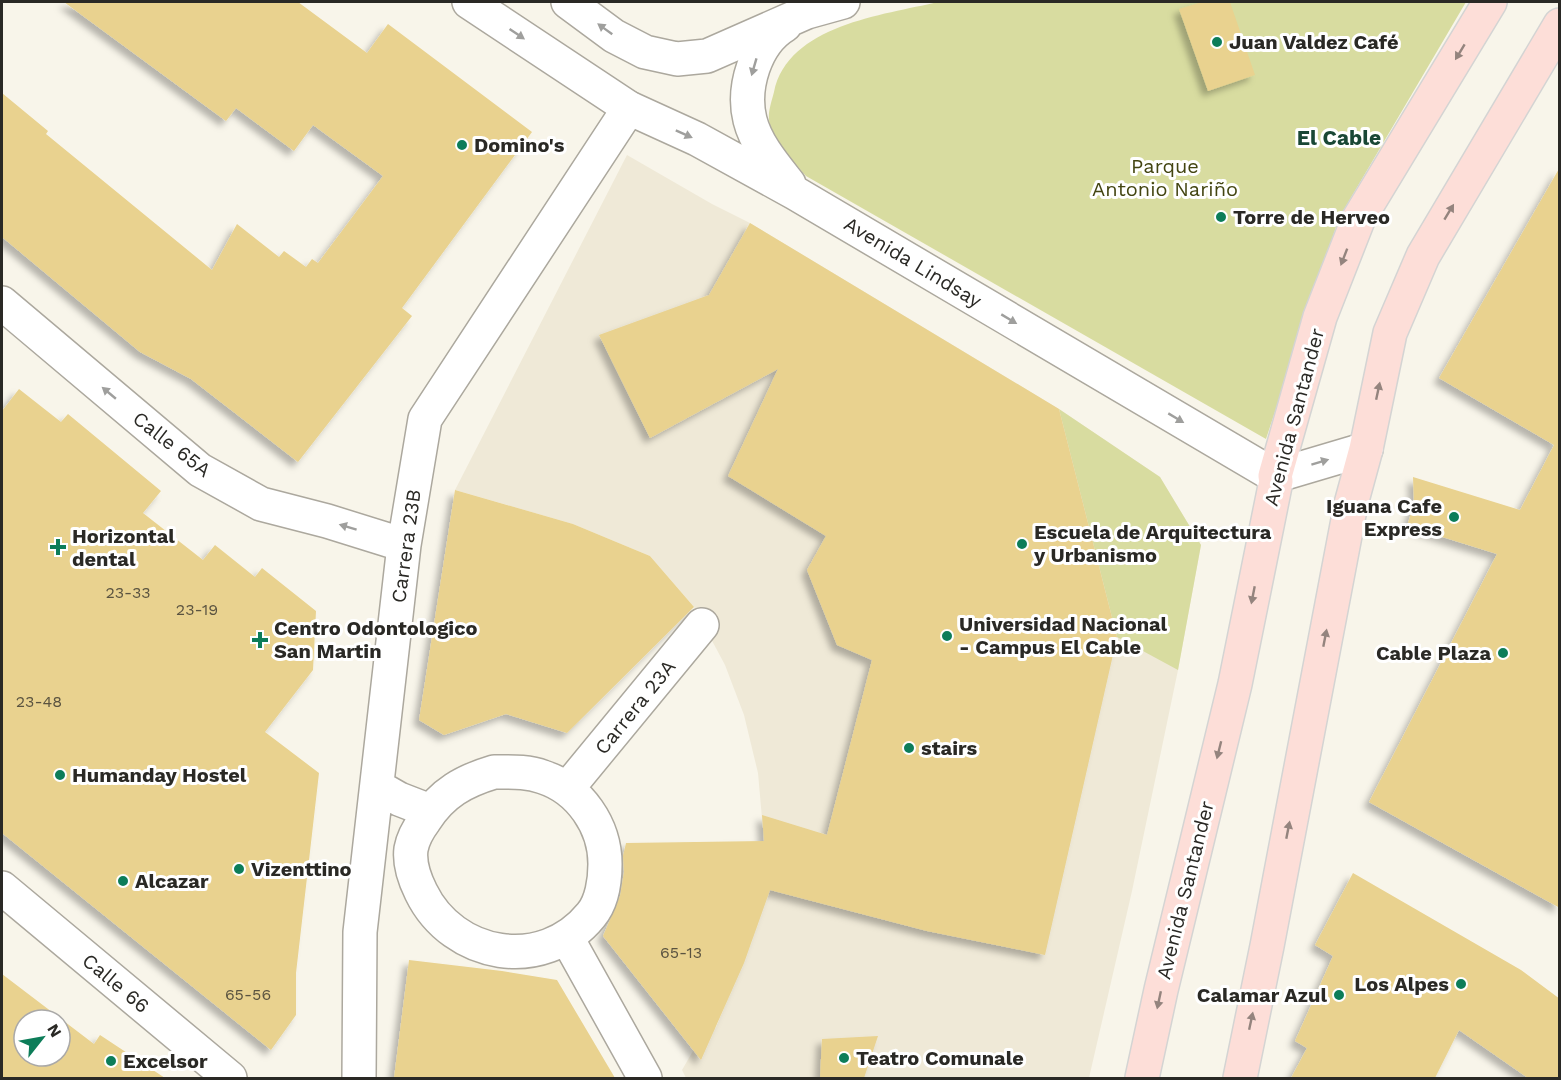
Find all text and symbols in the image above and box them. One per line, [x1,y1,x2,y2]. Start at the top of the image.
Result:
one-way arrow [597,23,613,35]
one-way arrow [509,28,525,40]
place label: Juan Valdez Café [1229,30,1398,54]
marker: Juan Valdez Café [1210,35,1224,49]
one-way arrow [1455,44,1466,60]
one-way arrow [749,59,758,77]
district label: El Cable [1297,125,1381,150]
one-way arrow [676,129,693,138]
place label: Domino's [474,133,565,157]
marker: Domino's [455,138,469,152]
park label: Parque Antonio Nariño [1092,154,1238,201]
one-way arrow [1444,204,1455,220]
place label: Torre de Herveo [1233,205,1390,229]
marker: Torre de Herveo [1214,210,1228,224]
street label: Avenida Lindsay [840,211,987,313]
one-way arrow [1339,249,1349,267]
one-way arrow [1001,314,1018,324]
street label: Avenida Santander [1259,326,1329,508]
one-way arrow [1374,382,1383,401]
one-way arrow [101,387,117,400]
street label: Calle 65A [128,406,216,482]
one-way arrow [1168,413,1185,423]
one-way arrow [1311,457,1329,466]
street label: Carrera 23B [386,488,426,604]
place label: Iguana Cafe Express [1326,494,1442,541]
marker: Iguana Cafe Express [1447,510,1461,524]
place label: Escuela de Arquitectura y Urbanismo [1033,520,1272,567]
one-way arrow [339,522,357,531]
place label: Horizontal dental [72,524,175,571]
marker: Escuela de Arquitectura y Urbanismo [1015,537,1029,551]
marker: Horizontal dental [49,538,67,556]
house number: 23-33 [105,583,151,602]
one-way arrow [1247,586,1257,605]
house number: 23-19 [176,600,218,619]
place label: Universidad Nacional - Campus El Cable [959,612,1168,659]
place label: Centro Odontologico San Martin [274,616,478,663]
marker: Universidad Nacional - Campus El Cable [940,629,954,643]
one-way arrow [1321,629,1330,648]
marker: Centro Odontologico San Martin [251,631,269,649]
place label: Cable Plaza [1376,641,1491,665]
marker: Cable Plaza [1496,646,1510,660]
street label: Carrera 23A [590,655,680,759]
house number: 23-48 [16,692,62,711]
place label: stairs [921,736,977,760]
one-way arrow [1214,740,1224,759]
marker: stairs [902,741,916,755]
place label: Humanday Hostel [72,763,247,787]
marker: Humanday Hostel [53,768,67,782]
street label: Avenida Santander [1151,798,1219,982]
one-way arrow [1284,820,1293,839]
place label: Vizenttino [251,857,352,881]
marker: Vizenttino [232,862,246,876]
place label: Alcazar [135,869,209,893]
marker: Alcazar [116,874,130,888]
house number: 65-13 [660,943,702,962]
street label: Calle 66 [78,948,154,1018]
place label: Los Alpes [1354,972,1449,996]
marker: Los Alpes [1454,977,1468,991]
place label: Calamar Azul [1197,983,1327,1007]
house number: 65-56 [225,985,271,1004]
marker: Calamar Azul [1332,988,1346,1002]
one-way arrow [1154,991,1163,1010]
north arrow [12,1008,72,1068]
one-way arrow [1247,1011,1256,1030]
text: N [43,1021,66,1041]
place label: Teatro Comunale [856,1046,1024,1070]
place label: Excelsor [123,1049,208,1073]
marker: Teatro Comunale [837,1051,851,1065]
marker: Excelsor [104,1054,118,1068]

